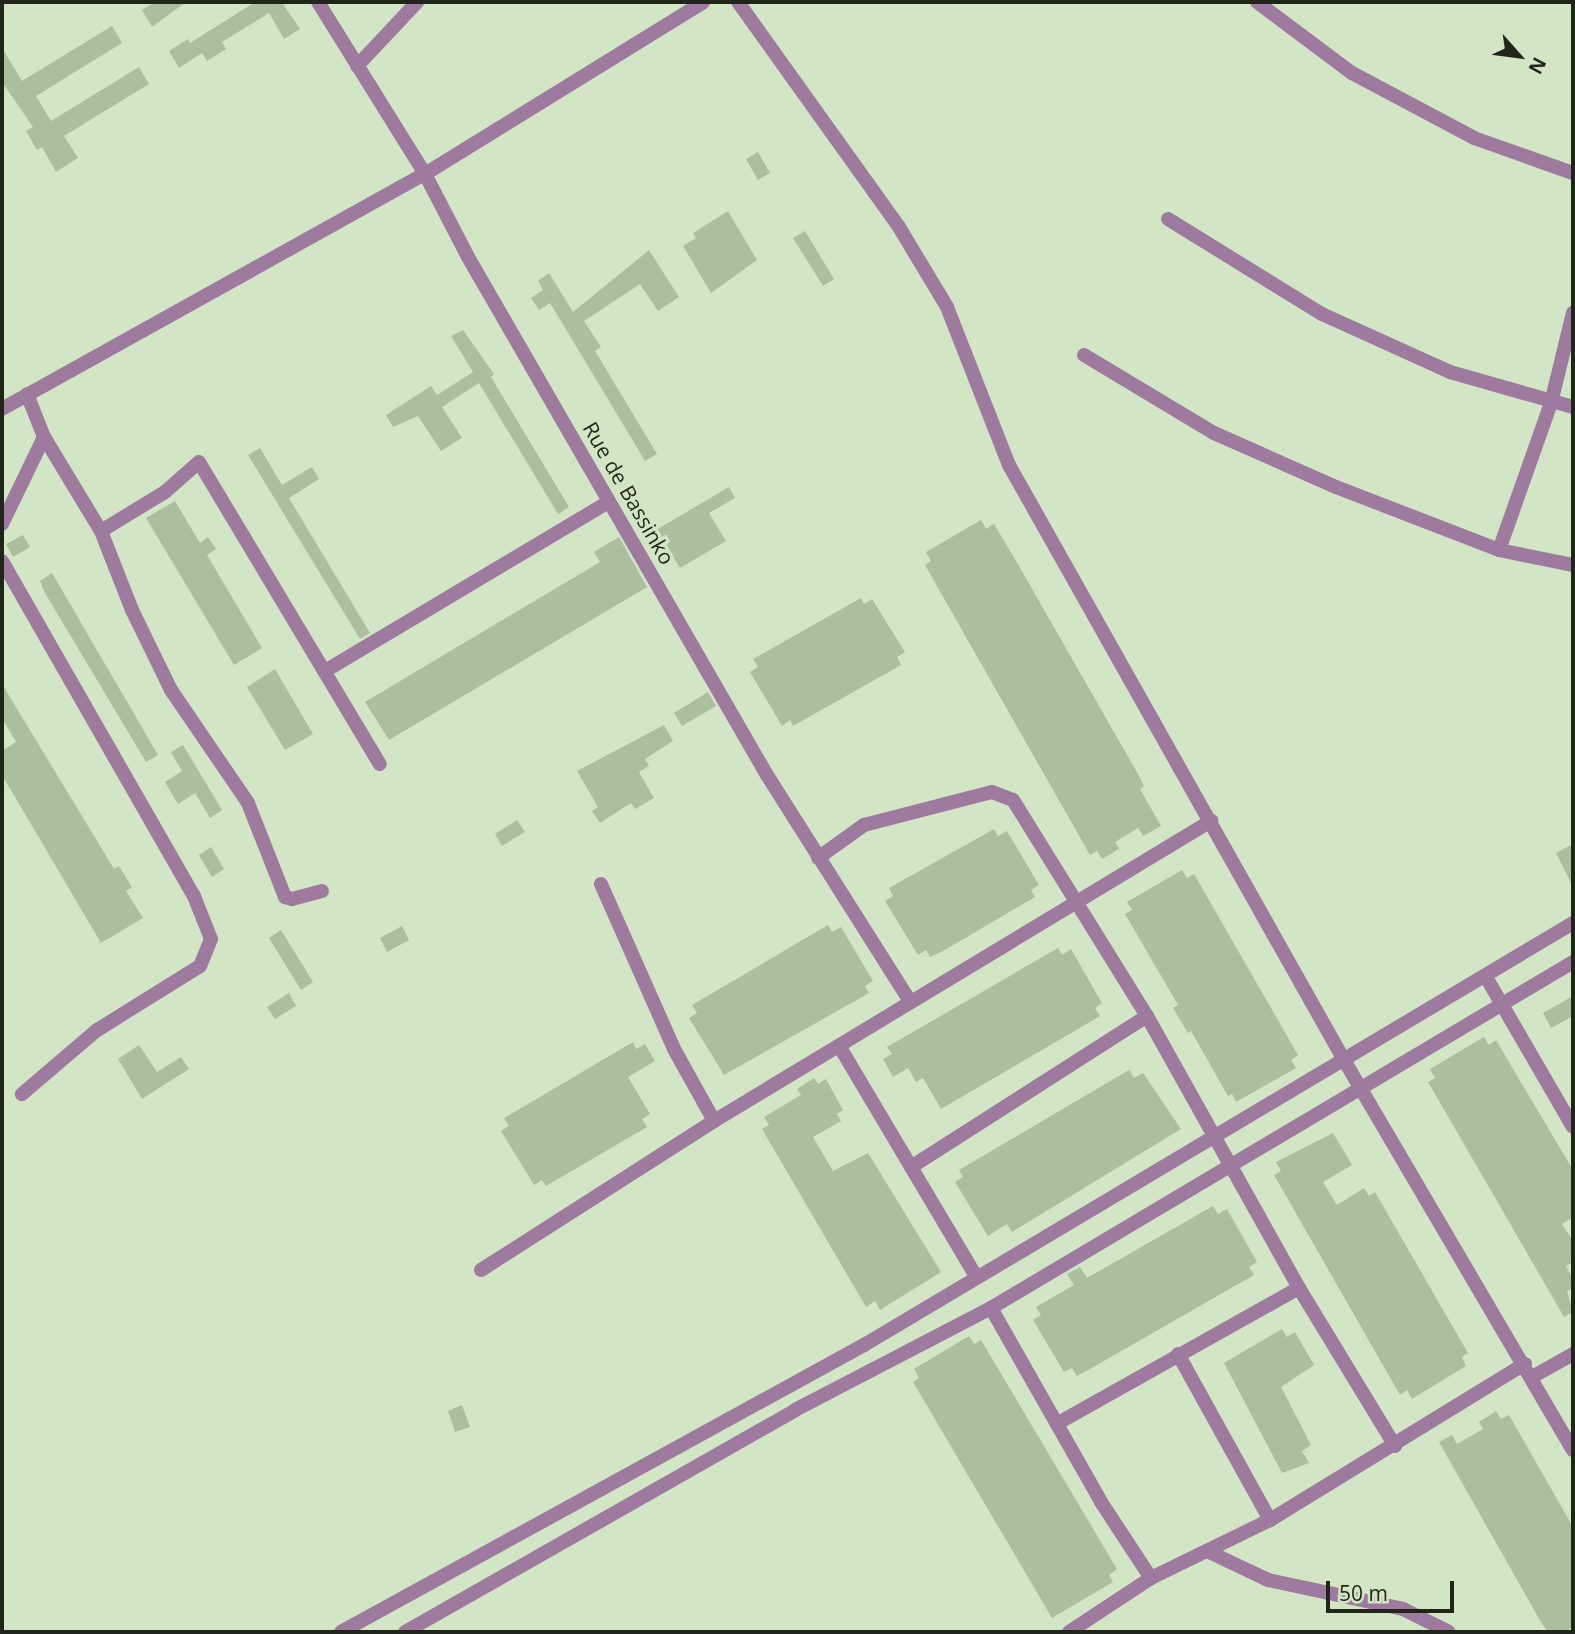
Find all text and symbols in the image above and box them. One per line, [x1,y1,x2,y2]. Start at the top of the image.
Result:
north arrow [1484,21,1554,91]
text: N [1522,53,1553,79]
street label: Rue de Bassinko [578,417,680,569]
scale bar [1330,1568,1458,1612]
text: 50 m [1339,1579,1388,1607]

